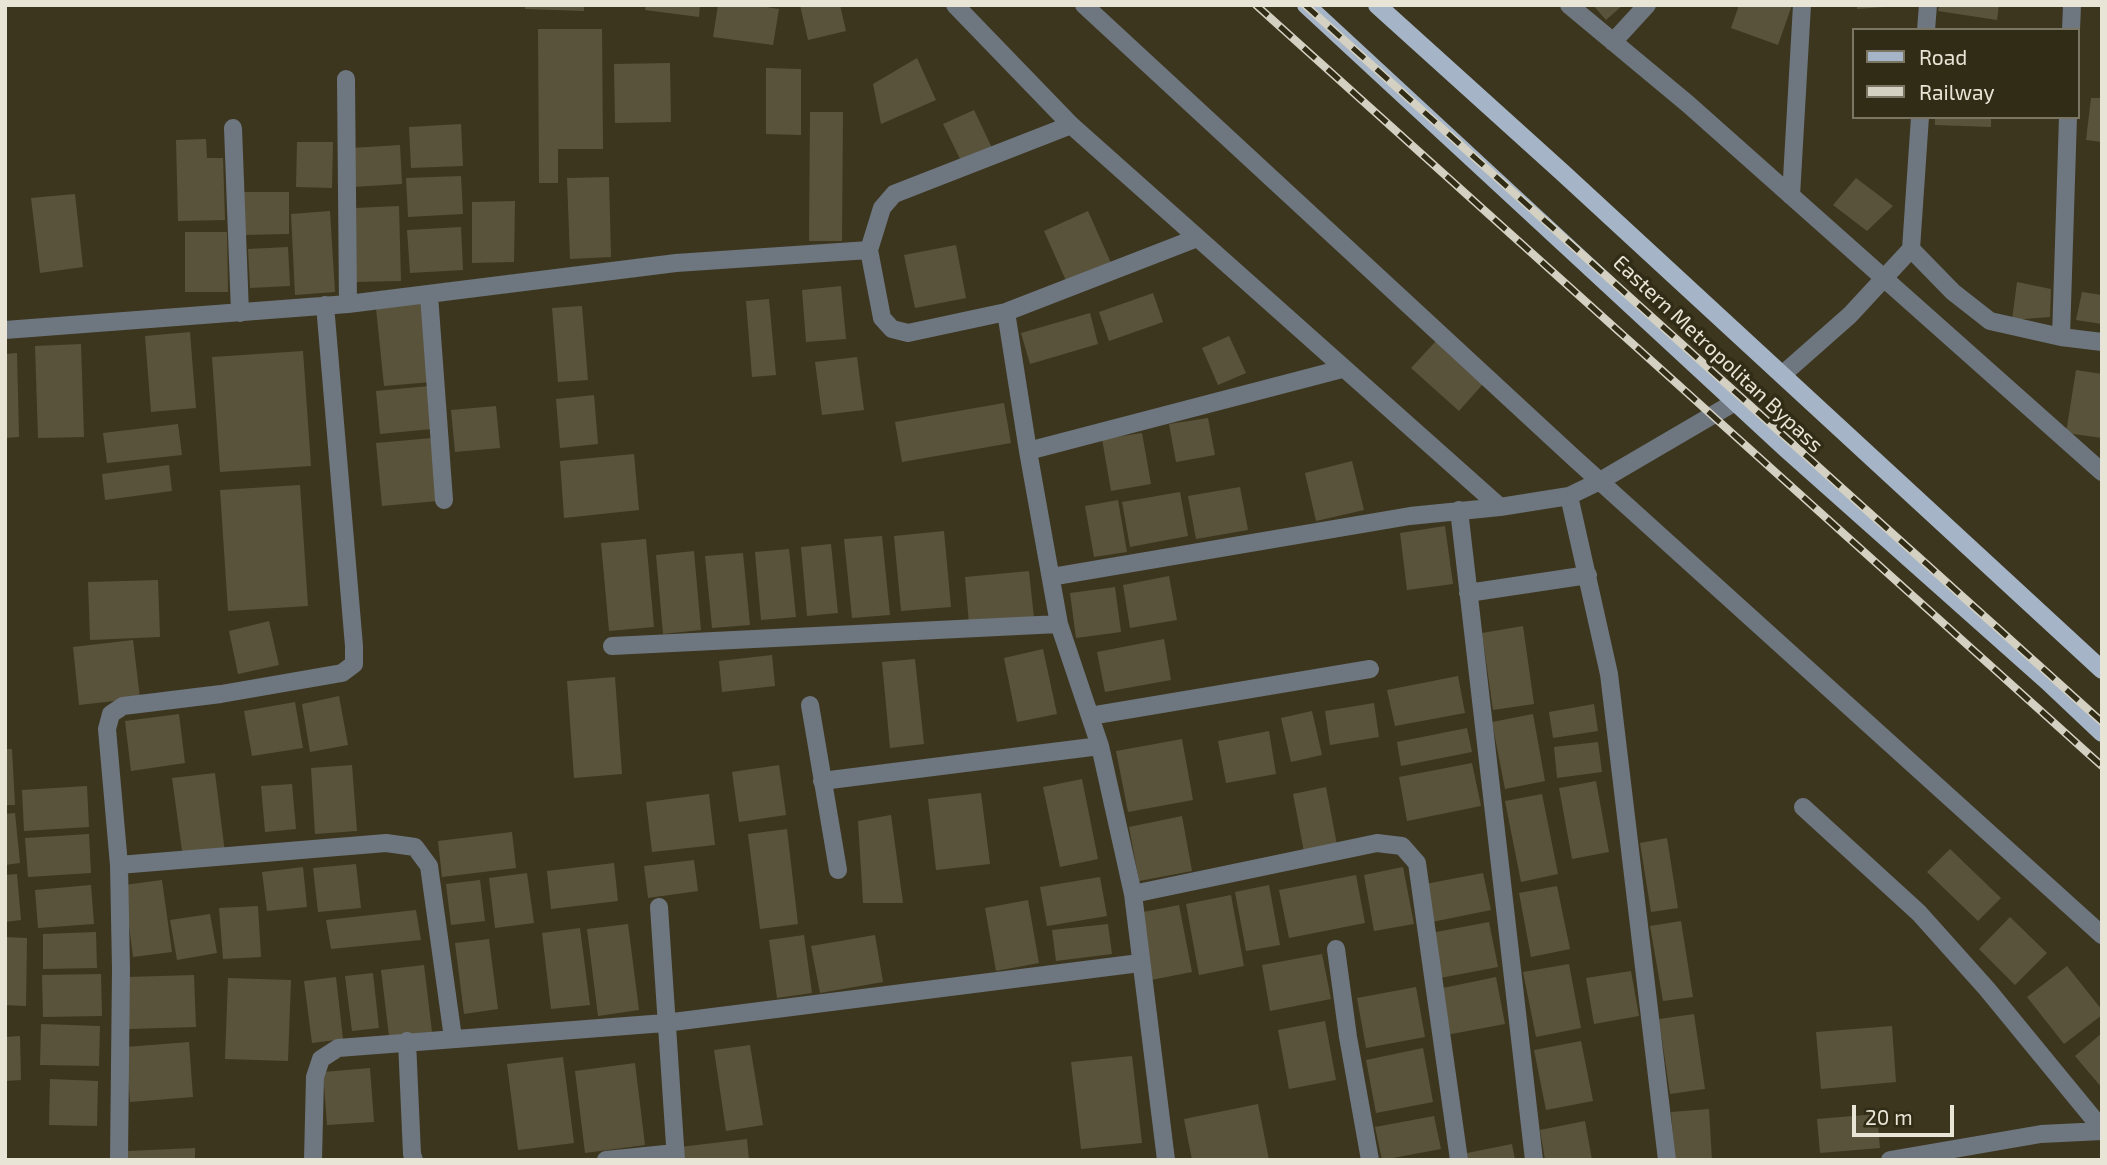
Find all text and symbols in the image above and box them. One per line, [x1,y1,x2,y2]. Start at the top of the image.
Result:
legend [1852,28,2079,119]
text: Road [1919,44,1967,69]
text: Railway [1919,79,1995,104]
street label: Eastern Metropolitan Bypass [1608,250,1828,458]
scale bar [1855,1092,1956,1136]
text: 20 m [1865,1104,1913,1129]

